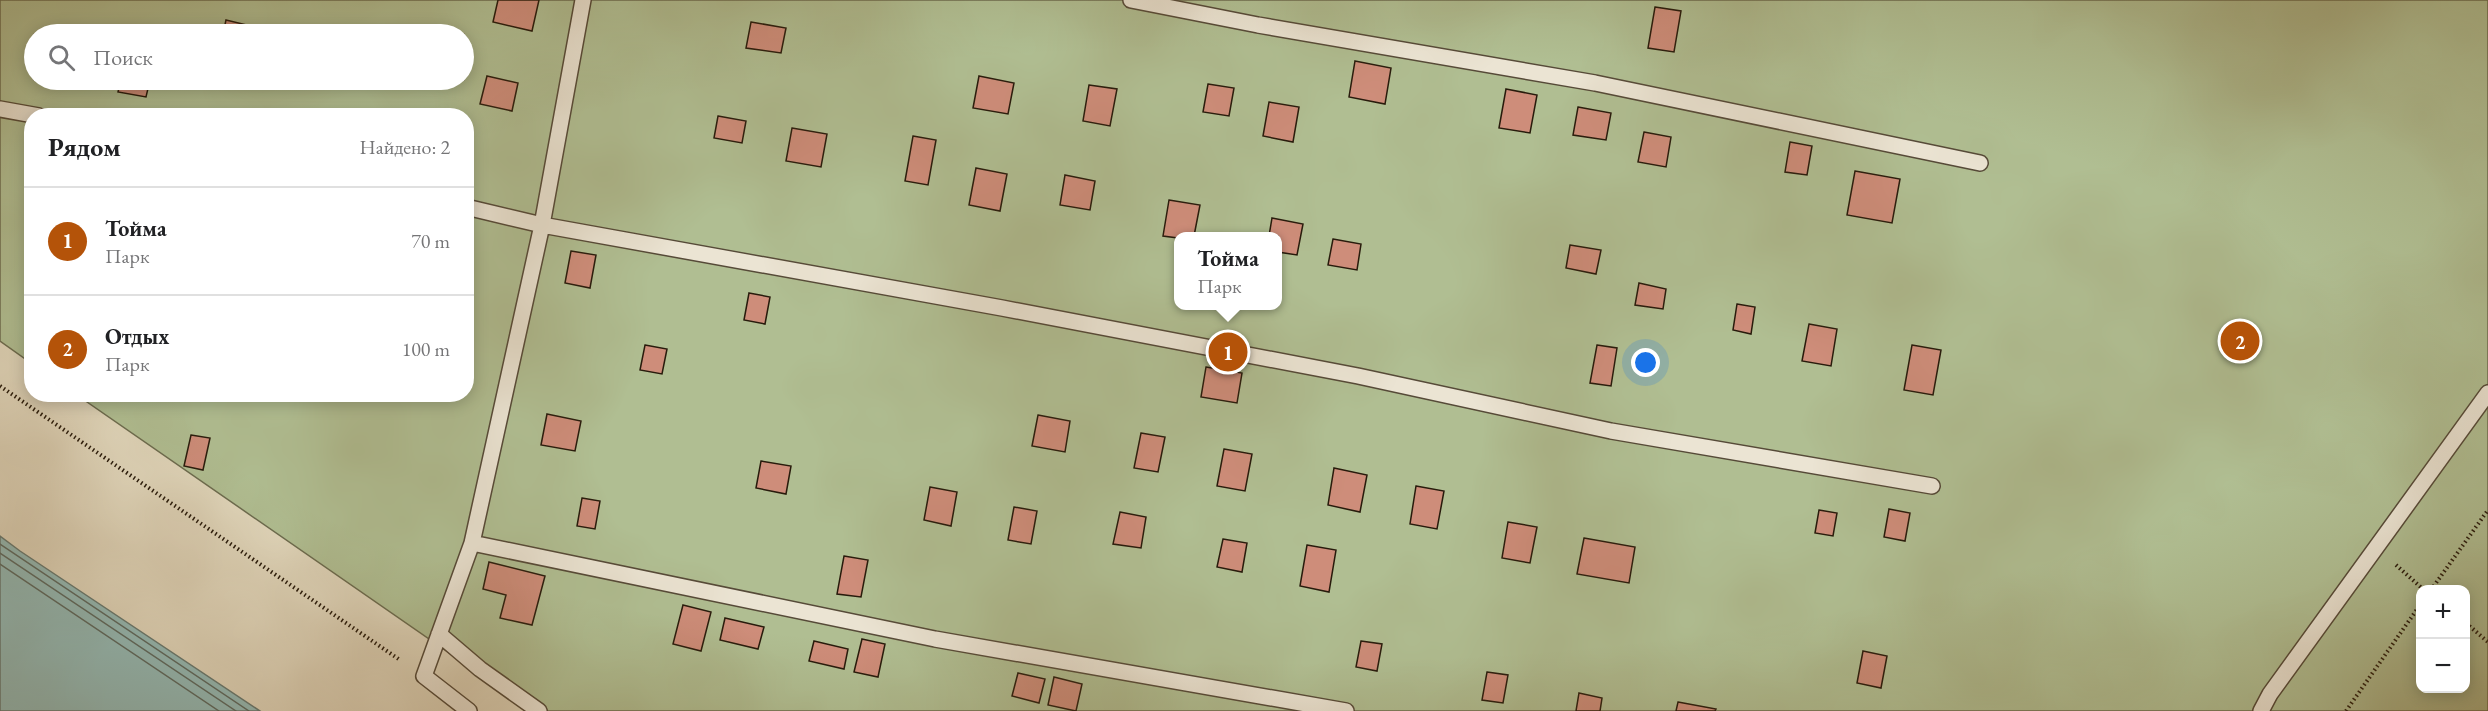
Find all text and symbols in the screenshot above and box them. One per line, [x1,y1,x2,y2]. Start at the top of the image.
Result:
search box [24,24,474,90]
icon: search [45,41,78,74]
text: Поиск [93,43,153,72]
text: Рядом [48,130,121,164]
text: Найдено: 2 [359,134,450,160]
text: Тойма [105,214,167,243]
text: 1 [62,228,73,254]
text: 70 m [411,228,450,254]
popup [1174,232,1282,310]
text: Парк [105,243,149,269]
text: Тойма [1197,244,1259,273]
text: Парк [1197,273,1242,299]
pin: 2 [2220,318,2260,364]
text: Отдых [105,322,169,351]
pin: 1 [1208,330,1248,374]
text: 2 [62,336,73,362]
text: 100 m [402,336,450,362]
your location [1631,348,1660,377]
text: Парк [105,351,149,377]
map controls [2416,585,2470,693]
button: + [2416,585,2470,639]
button: − [2416,639,2470,693]

